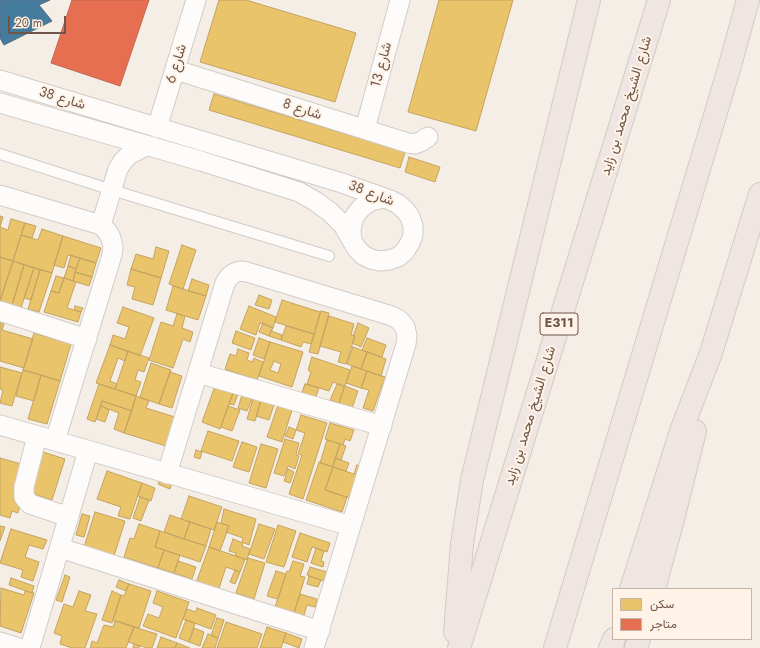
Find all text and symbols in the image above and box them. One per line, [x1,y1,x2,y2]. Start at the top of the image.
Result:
scale bar [10,8,68,34]
text: 20 m [15,14,42,32]
street label: شارع الشيخ محمد بن زايد [598,34,656,178]
street label: شارع 13 [368,40,396,90]
street label: شارع 6 [163,42,191,86]
street label: شارع 38 [37,84,87,114]
street label: شارع 8 [280,96,324,124]
street label: شارع 38 [346,178,396,210]
road number: E311 [540,313,578,335]
street label: شارع الشيخ محمد بن زايد [502,344,560,488]
legend [612,588,752,640]
text: سكن [650,595,674,613]
text: متاجر [650,615,677,633]

